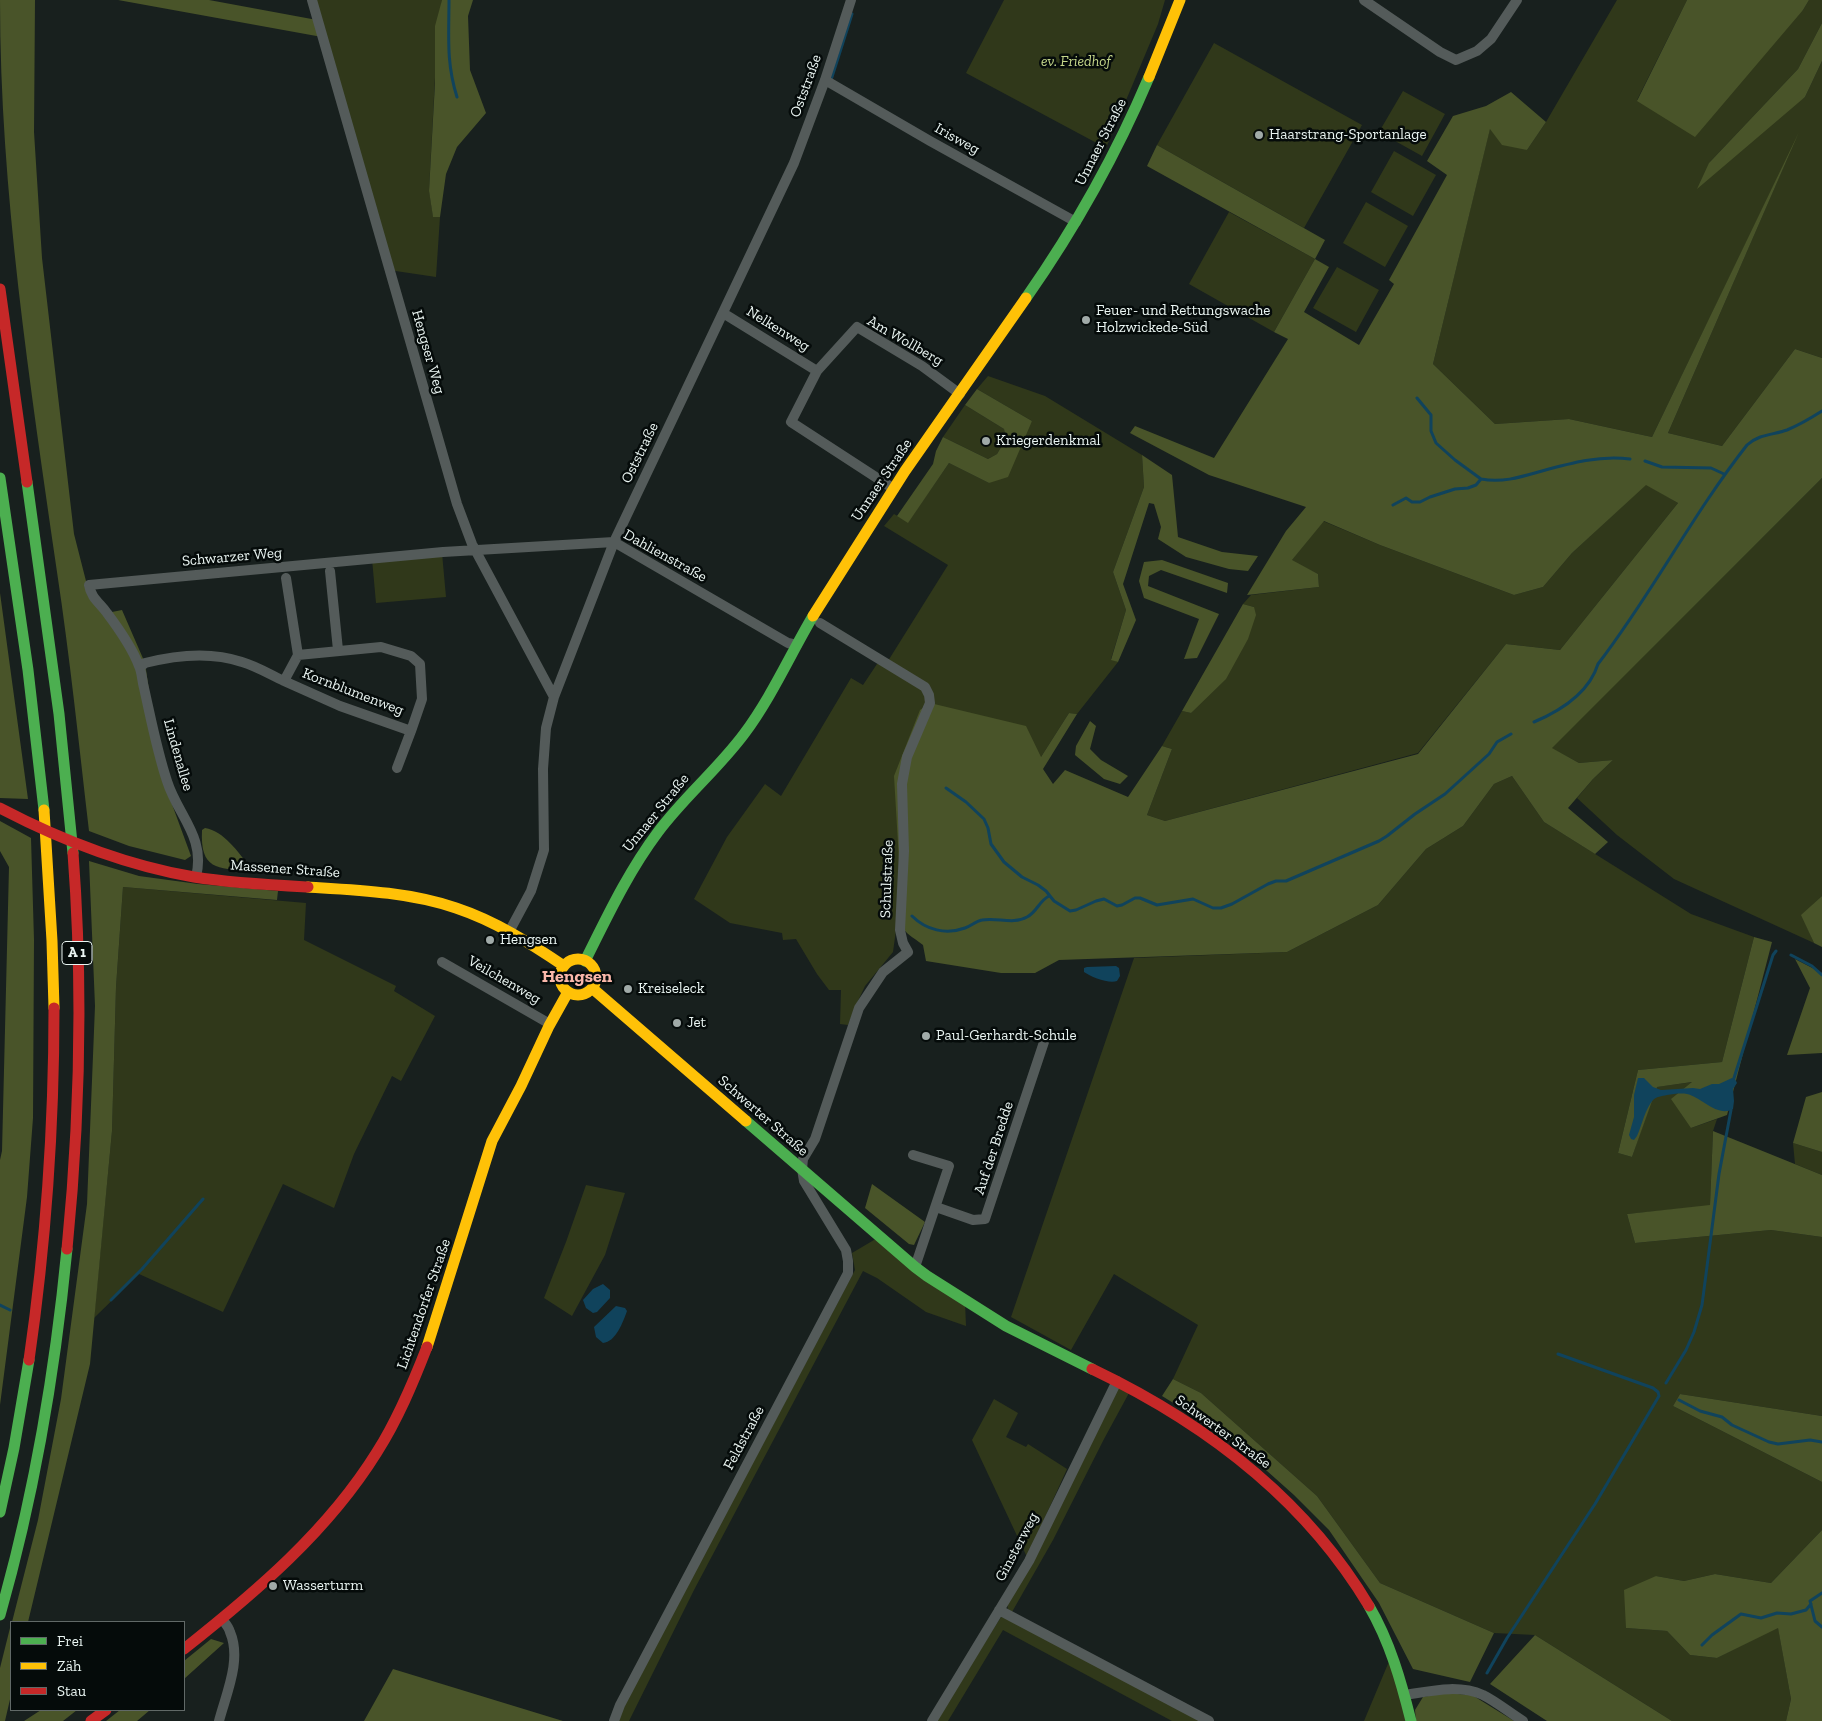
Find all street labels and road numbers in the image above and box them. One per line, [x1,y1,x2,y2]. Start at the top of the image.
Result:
street label: Oststraße [786,52,826,120]
street label: Unnaer Straße [1071,95,1131,189]
street label: Irisweg [931,119,983,159]
street label: Nelkenweg [743,302,813,356]
street label: Hengser Weg [407,308,449,396]
street label: Am Wollberg [864,312,946,370]
street label: Oststraße [618,420,662,486]
street label: Unnaer Straße [848,435,916,525]
street label: Dahlienstraße [620,526,710,586]
street label: Schwarzer Weg [181,544,283,570]
street label: Kornblumenweg [300,664,406,720]
street label: Lindenallee [159,717,197,793]
street label: Unnaer Straße [619,770,693,856]
street label: Schulstraße [877,840,897,918]
street label: Massener Straße [230,856,340,882]
road number: A 1 [62,941,92,964]
street label: Veilchenweg [464,952,544,1008]
street label: Schwerter Straße [714,1072,812,1160]
street label: Auf der Bredde [970,1099,1018,1197]
street label: Lichtendorfer Straße [393,1237,455,1371]
street label: Schwerter Straße [1172,1391,1274,1473]
street label: Feldstraße [720,1403,768,1473]
street label: Ginsterweg [991,1510,1043,1584]

